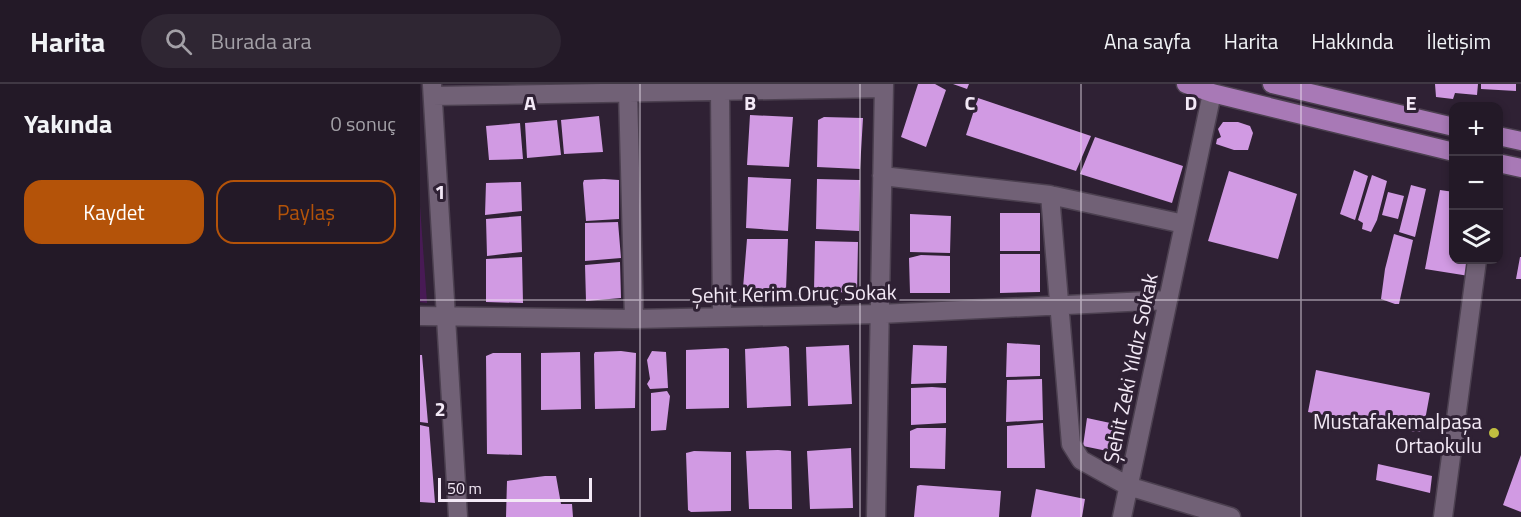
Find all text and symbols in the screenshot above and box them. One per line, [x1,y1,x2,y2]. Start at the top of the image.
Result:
search box [141,14,561,68]
text: Harita [30,20,105,63]
text: Burada ara [210,24,311,58]
icon: search [162,25,195,58]
text: Ana sayfa [1104,25,1191,57]
text: Harita [1224,25,1278,57]
text: Hakkında [1311,25,1394,57]
text: İletişim [1427,25,1491,57]
text: A [524,87,536,118]
text: B [744,87,756,118]
text: C [965,87,976,118]
text: D [1185,87,1197,118]
text: E [1405,87,1417,118]
map controls [1449,102,1503,264]
button: + [1449,102,1503,156]
text: Yakında [24,104,112,143]
text: 0 sonuç [330,108,396,139]
button: − [1449,156,1503,210]
text: 1 [434,176,446,207]
button: Kaydet [24,180,204,244]
button: Paylaş [216,180,396,244]
button: layers [1449,210,1503,264]
street label: Şehit Zeki Yıldız Sokak [1094,270,1166,466]
street label: Şehit Kerim Oruç Sokak [691,275,897,311]
text: 2 [434,393,446,424]
place label: Mustafakemalpaşa Ortaokulu [1313,405,1482,461]
marker: Mustafakemalpaşa Ortaokulu [1487,426,1501,440]
scale bar [438,475,592,502]
text: 50 m [447,476,482,500]

